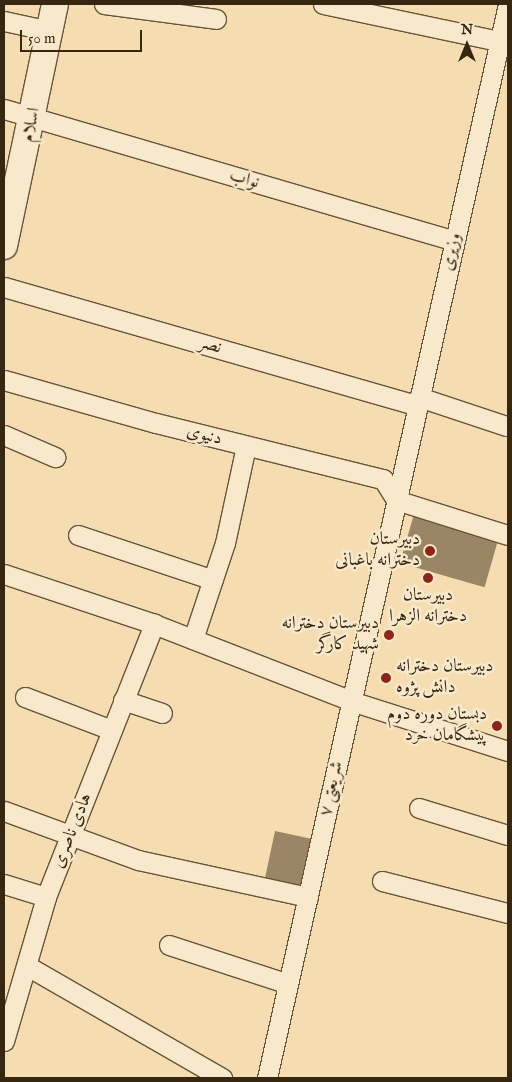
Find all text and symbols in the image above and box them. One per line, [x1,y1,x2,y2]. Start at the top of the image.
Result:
scale bar [22,20,145,52]
north arrow [442,20,492,70]
text: N [461,21,473,39]
text: 50 m [28,29,56,48]
street label: اسلام [18,106,46,144]
street label: نواب [227,165,261,195]
street label: وزیری [437,231,467,273]
street label: نصر [196,333,224,359]
street label: دنیوی [184,421,224,451]
place label: دبیرستان دخترانه باغبانی [335,530,420,572]
marker: دبیرستان دخترانه باغبانی [424,545,436,557]
marker: دبیرستان دخترانه الزهرا [422,572,434,584]
place label: دبیرستان دخترانه الزهرا [389,586,467,628]
place label: دبیرستان دخترانه شهید کارگر [282,614,379,656]
marker: دبیرستان دخترانه شهید کارگر [383,629,395,641]
place label: دبیرستان دخترانه دانش پژوه [396,657,493,700]
marker: دبیرستان دخترانه دانش پژوه [380,672,392,684]
place label: دبستان دوره دوم پیشگامان خرد [387,705,487,748]
marker: دبستان دوره دوم پیشگامان خرد [491,720,503,732]
street label: شریعتی ۷ [315,759,349,819]
street label: هادی ناصری [48,790,98,872]

